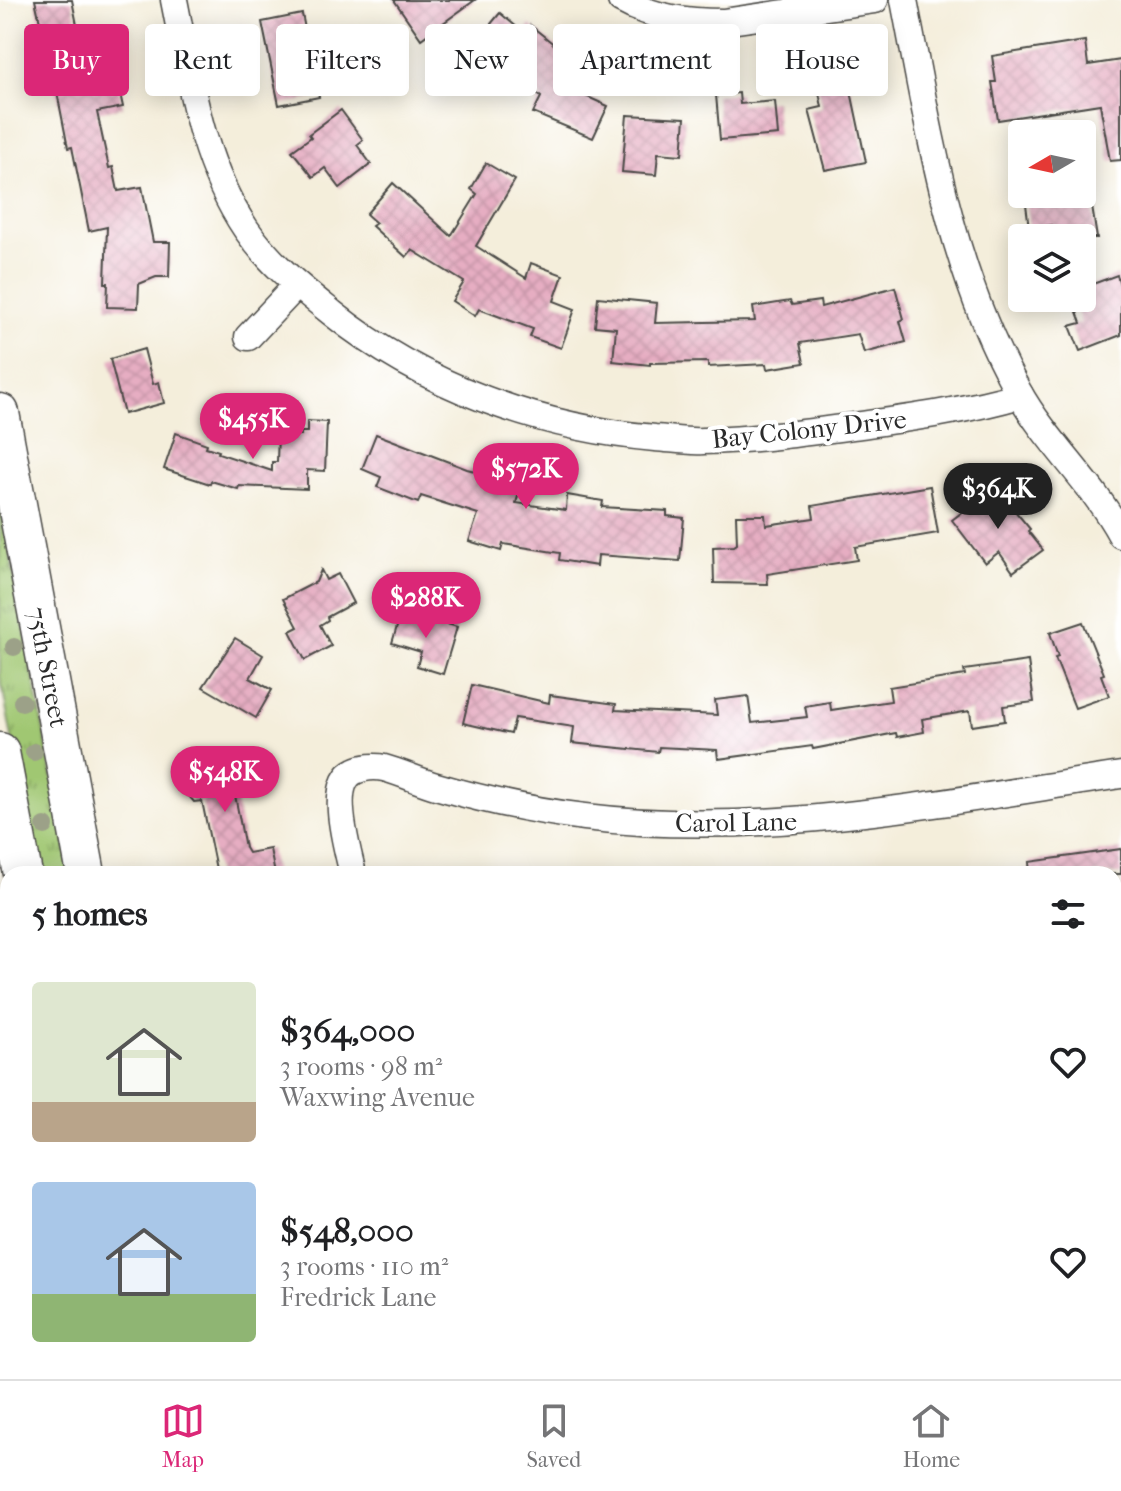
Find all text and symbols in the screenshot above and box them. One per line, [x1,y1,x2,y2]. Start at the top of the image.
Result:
chip: Buy [24,24,129,96]
chip: Rent [145,24,260,96]
chip: Filters [276,24,409,96]
chip: New [425,24,537,96]
chip: Apartment [553,24,740,96]
chip: House [756,24,888,96]
north arrow [1008,120,1096,208]
map controls [1008,120,1096,312]
button: layers [1008,224,1096,312]
pin: $455K [197,393,309,461]
text: $455K [218,403,288,434]
street label: Bay Colony Drive [710,404,908,455]
pin: $572K [470,443,582,511]
text: $572K [491,453,561,484]
pin: $364K [942,463,1054,531]
text: $364K [961,473,1035,504]
pin: $288K [370,572,482,640]
text: $288K [390,582,462,613]
street label: 75th Street [21,604,74,731]
pin: $548K [169,746,281,814]
text: $548K [189,756,261,787]
street label: Carol Lane [675,806,797,839]
icon: filters [1046,892,1090,936]
text: 5 homes [32,894,147,934]
text: $364,000 [280,1011,415,1051]
icon: home [96,1014,192,1110]
icon: heart [1046,1040,1090,1084]
text: 3 rooms · 98 m² [280,1051,442,1082]
text: Waxwing Avenue [280,1082,475,1113]
text: $548,000 [280,1211,414,1251]
icon: home [96,1214,192,1310]
icon: heart [1046,1240,1090,1284]
text: 3 rooms · 110 m² [280,1251,448,1282]
text: Fredrick Lane [280,1282,436,1313]
tab: Map [161,1399,205,1473]
tab: Saved [527,1399,581,1473]
tab: Home [903,1399,960,1473]

